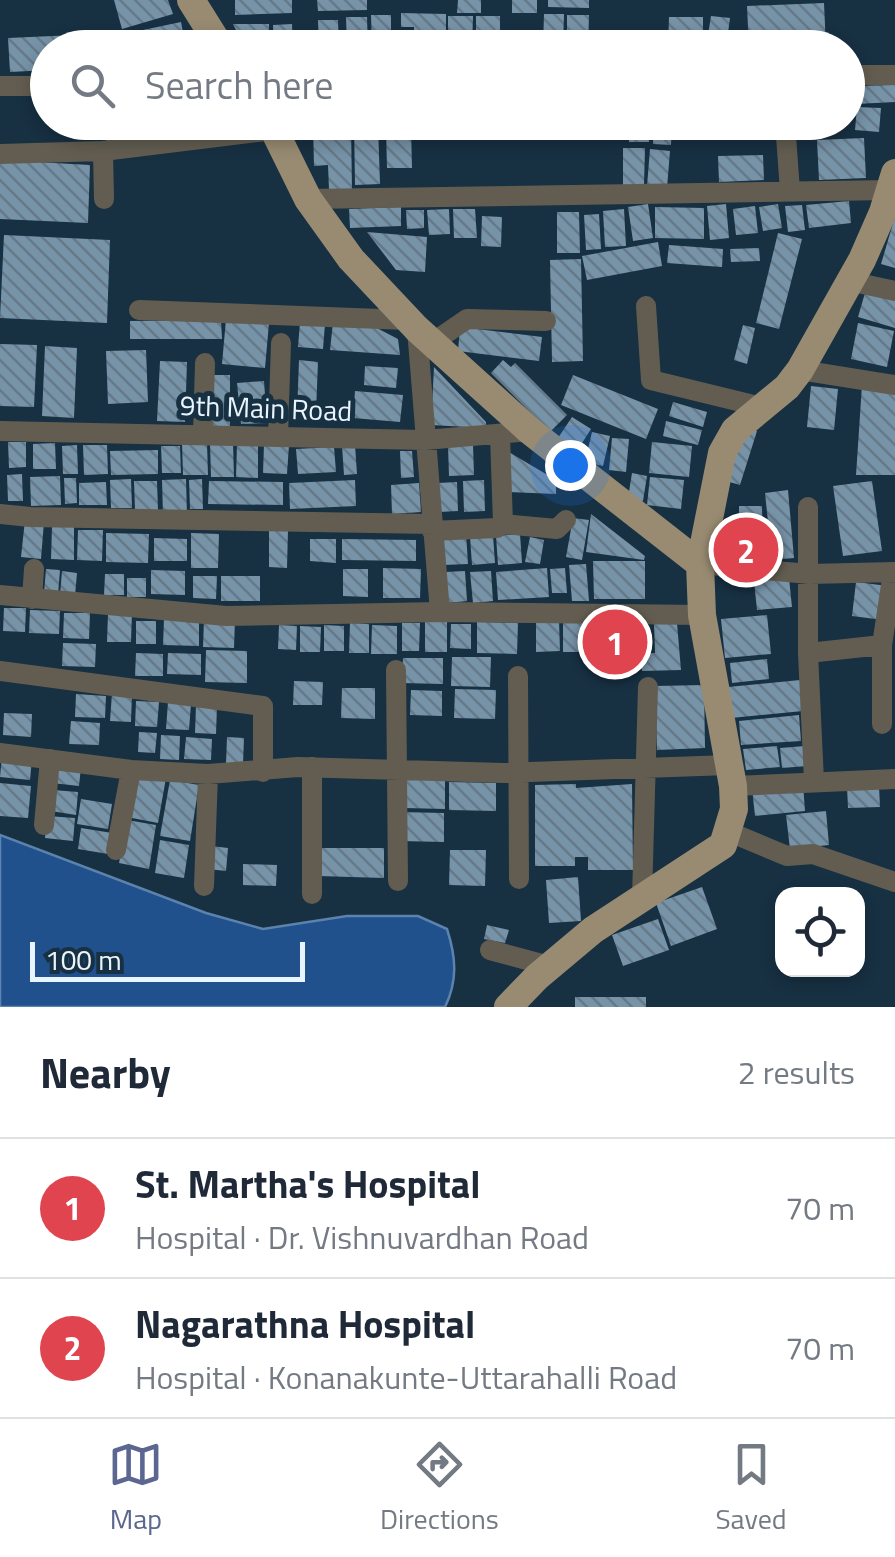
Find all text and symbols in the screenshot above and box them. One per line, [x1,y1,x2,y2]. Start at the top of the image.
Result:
search box [30,30,865,140]
text: Search here [145,56,333,114]
icon: search [65,58,120,113]
street label: 9th Main Road [179,383,353,432]
your location [545,440,596,491]
pin: 2 [714,512,778,588]
pin: 1 [582,604,648,680]
map controls [775,887,865,977]
button: locate [775,887,865,977]
scale bar [30,937,305,981]
text: 100 m [45,938,122,981]
text: Nearby [40,1040,171,1104]
text: 2 results [738,1048,855,1096]
text: St. Martha's Hospital [135,1155,481,1213]
text: 1 [64,1184,81,1232]
text: 70 m [785,1184,855,1232]
text: Hospital · Dr. Vishnuvardhan Road [135,1213,589,1261]
text: Nagarathna Hospital [135,1295,475,1353]
text: 2 [64,1324,81,1372]
text: 70 m [785,1324,855,1372]
text: Hospital · Konanakunte-Uttarahalli Road [135,1353,677,1401]
tab: Map [108,1437,163,1540]
tab: Directions [380,1437,499,1540]
tab: Saved [715,1437,787,1540]

